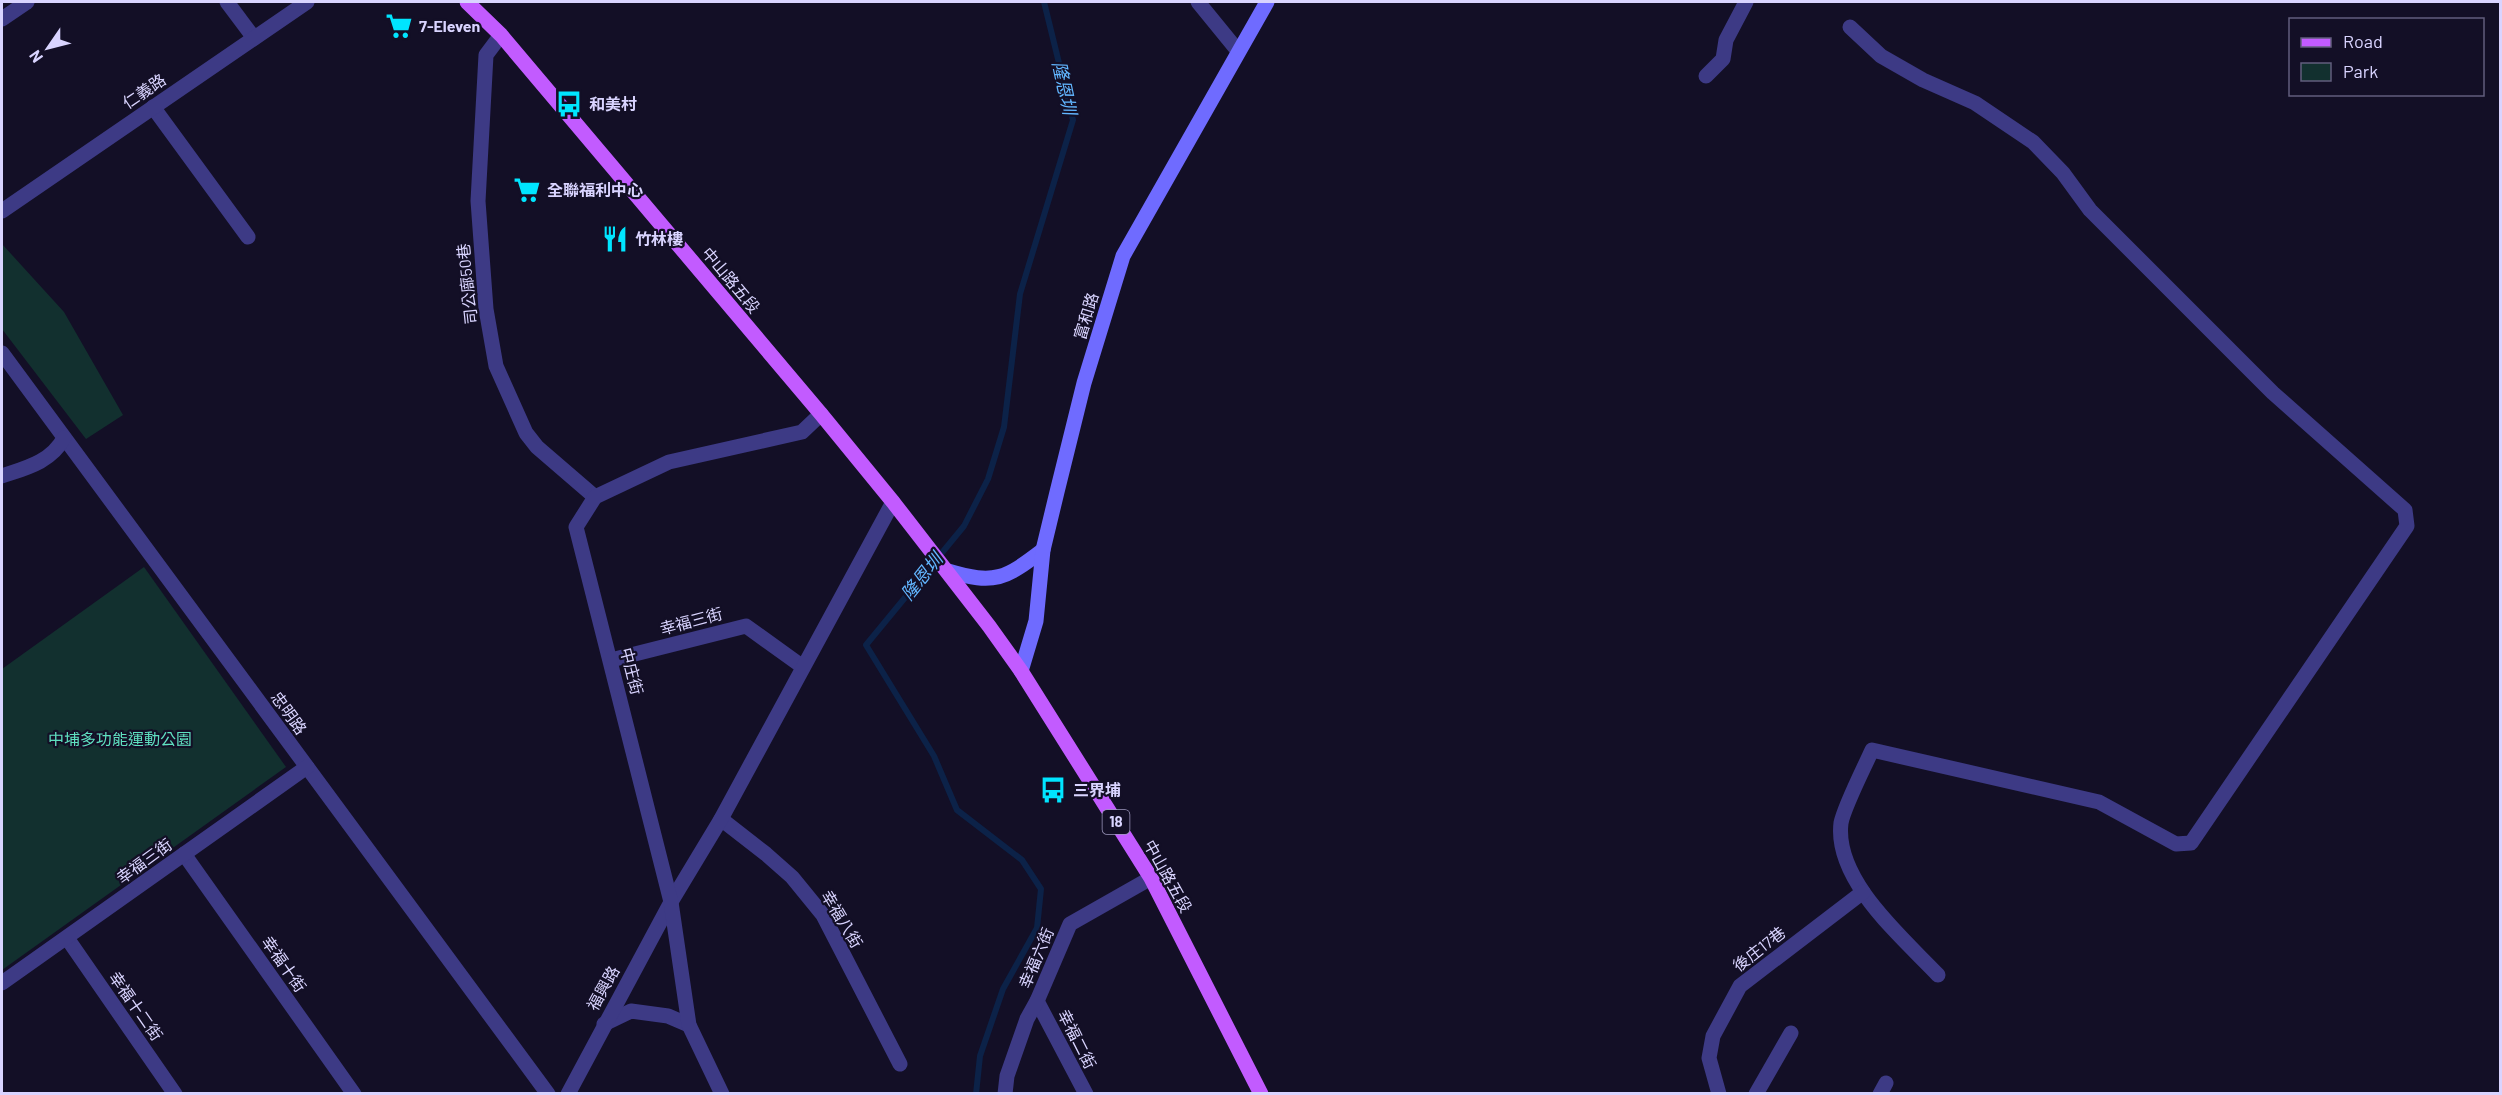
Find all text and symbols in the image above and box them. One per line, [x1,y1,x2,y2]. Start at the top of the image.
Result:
supermarket icon: 7-Eleven [384,11,414,41]
place label: 7-Eleven [419,16,480,35]
north arrow [18,18,78,78]
legend [2289,18,2484,96]
text: Road [2343,30,2383,52]
text: N [24,47,46,67]
water label: 隆恩圳 [1049,59,1082,119]
text: Park [2343,60,2378,82]
street label: 仁義路 [119,69,169,112]
bus stop icon: 和美村 [554,89,584,119]
place label: 和美村 [589,94,637,113]
supermarket icon: 全聯福利中心 [512,175,542,205]
place label: 全聯福利中心 [547,180,643,199]
restaurant icon: 竹林樓 [600,224,630,254]
place label: 竹林樓 [635,229,683,248]
street label: 司公廍50巷 [453,243,480,325]
street label: 中山路五段 [698,243,764,316]
street label: 富和路 [1069,290,1102,342]
water label: 隆恩圳 [896,546,949,604]
street label: 幸福三街 [657,603,724,638]
street label: 中庄街 [617,645,648,696]
street label: 忠明路 [268,688,311,738]
park label: 中埔多功能運動公園 [48,729,192,748]
bus stop icon: 三界埔 [1038,775,1068,805]
place label: 三界埔 [1073,780,1121,799]
road number: 18 [1102,810,1130,834]
street label: 幸福三街 [112,834,175,887]
street label: 中山路五段 [1141,836,1196,915]
street label: 幸福八街 [818,886,867,951]
street label: 後庄17巷 [1729,922,1789,975]
street label: 幸福六街 [1014,925,1057,991]
street label: 幸福十街 [258,932,311,995]
street label: 福興路 [583,962,623,1013]
street label: 幸福十二街 [106,967,167,1044]
street label: 幸福二街 [1054,1006,1100,1072]

